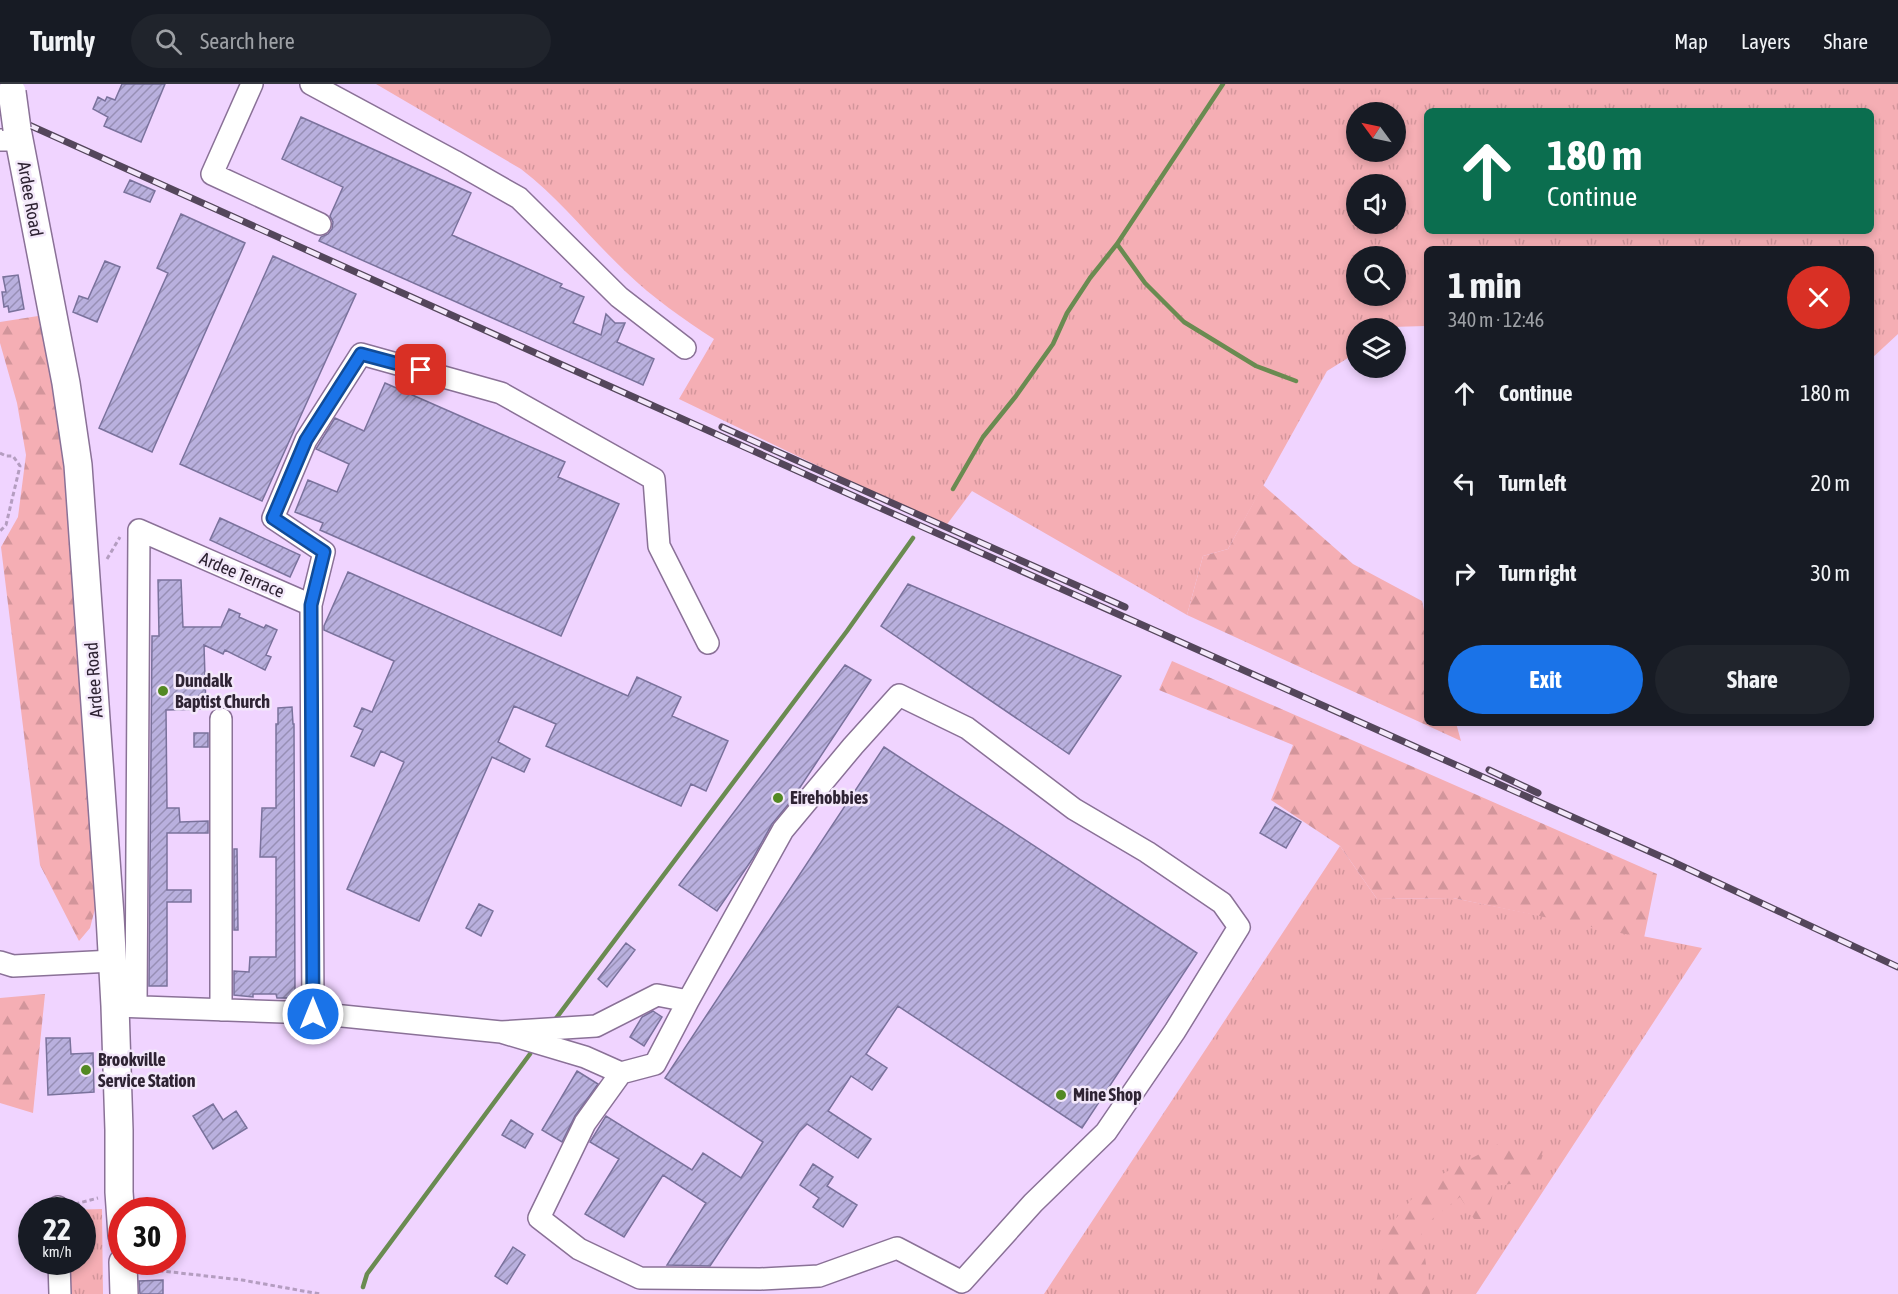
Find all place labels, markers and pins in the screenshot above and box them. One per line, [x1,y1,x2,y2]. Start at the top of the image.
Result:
pin [395,344,446,395]
place label: Dundalk Baptist Church [175,670,270,712]
marker: Dundalk Baptist Church [156,684,170,698]
place label: Eirehobbies [790,787,869,808]
marker: Eirehobbies [771,791,785,805]
place label: Brookville Service Station [98,1049,196,1091]
marker: Brookville Service Station [79,1063,93,1077]
place label: Mine Shop [1073,1084,1142,1105]
marker: Mine Shop [1054,1088,1068,1102]

